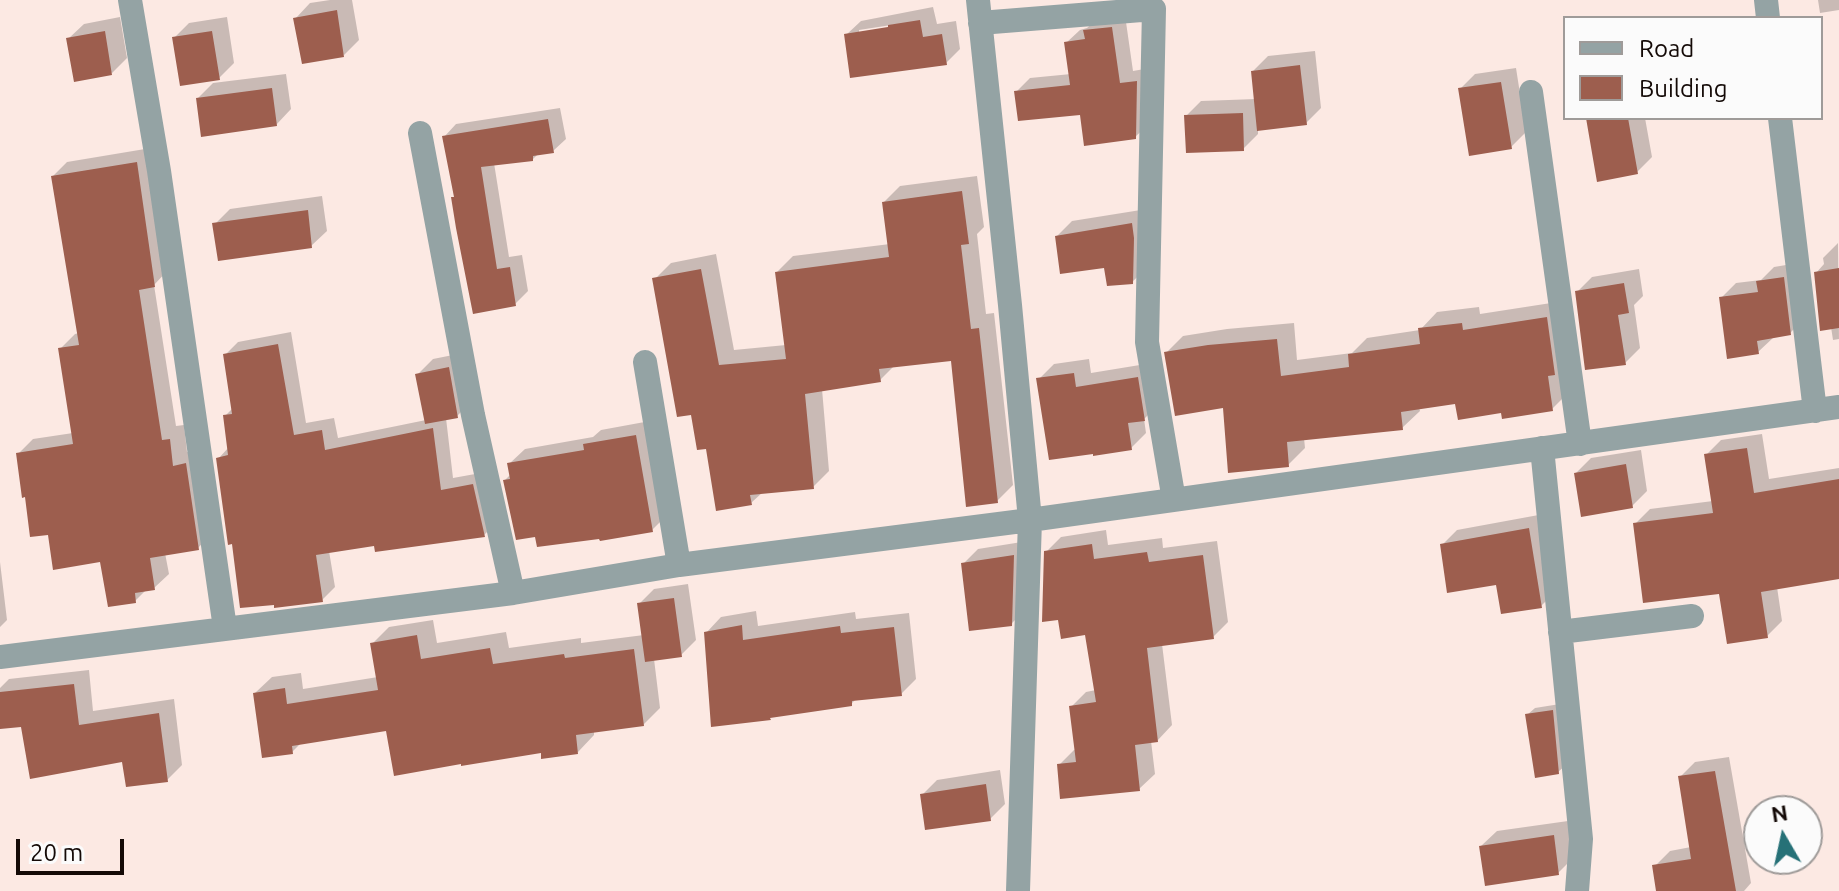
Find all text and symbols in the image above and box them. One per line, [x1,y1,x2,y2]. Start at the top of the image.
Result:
legend [1563,16,1823,120]
text: Road [1639,35,1694,62]
text: Building [1639,75,1727,102]
north arrow [1743,795,1823,875]
text: N [1769,799,1790,826]
scale bar [20,823,128,873]
text: 20 m [30,839,83,866]

